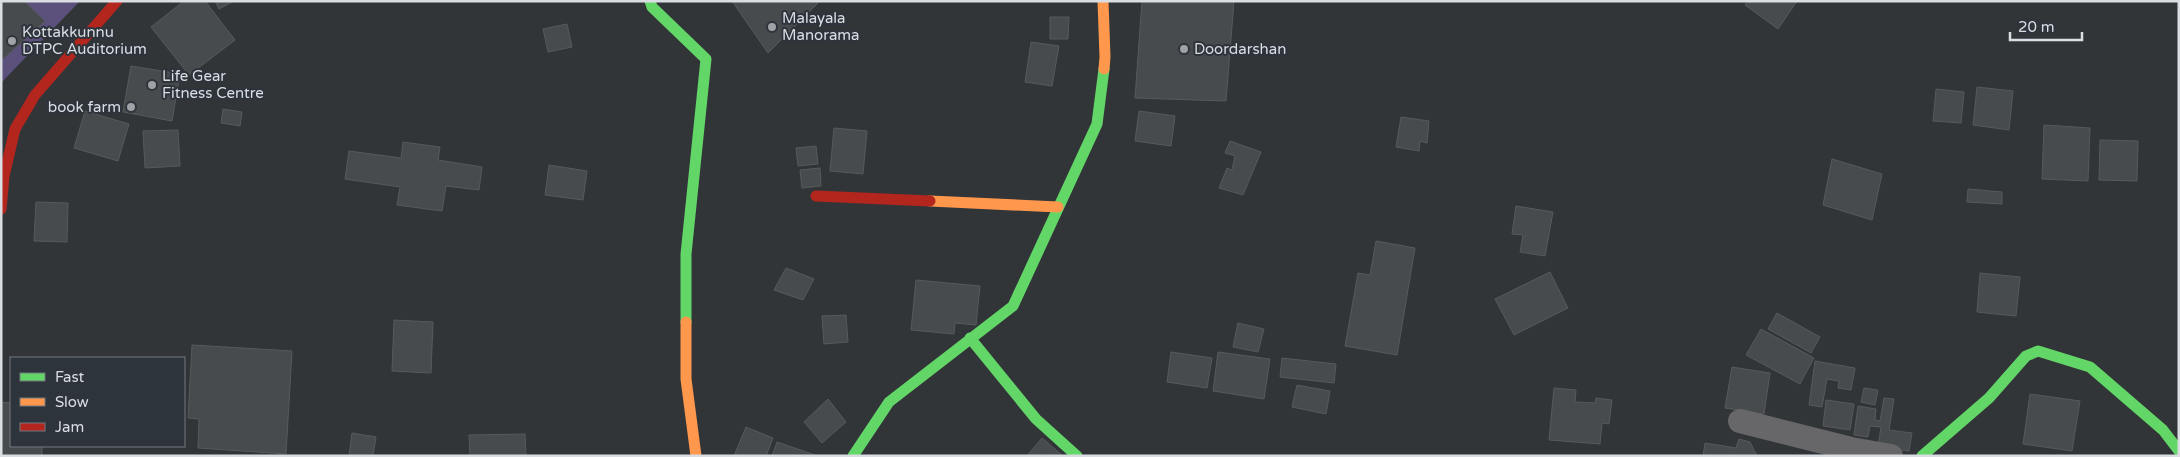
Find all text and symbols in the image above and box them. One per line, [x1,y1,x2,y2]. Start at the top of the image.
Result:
place label: Malayala Manorama [782,9,860,44]
scale bar [2010,10,2082,42]
text: 20 m [2018,18,2055,36]
marker: Malayala Manorama [766,21,778,33]
place label: Kottakkunnu DTPC Auditorium [22,23,147,58]
marker: Kottakkunnu DTPC Auditorium [6,35,18,47]
place label: Doordarshan [1194,40,1286,58]
marker: Doordarshan [1178,43,1190,55]
place label: Life Gear Fitness Centre [162,67,264,102]
marker: Life Gear Fitness Centre [146,79,158,91]
place label: book farm [48,98,121,116]
marker: book farm [125,101,137,113]
legend [10,357,185,447]
text: Fast [55,368,85,386]
text: Slow [55,393,89,411]
text: Jam [55,418,84,436]

